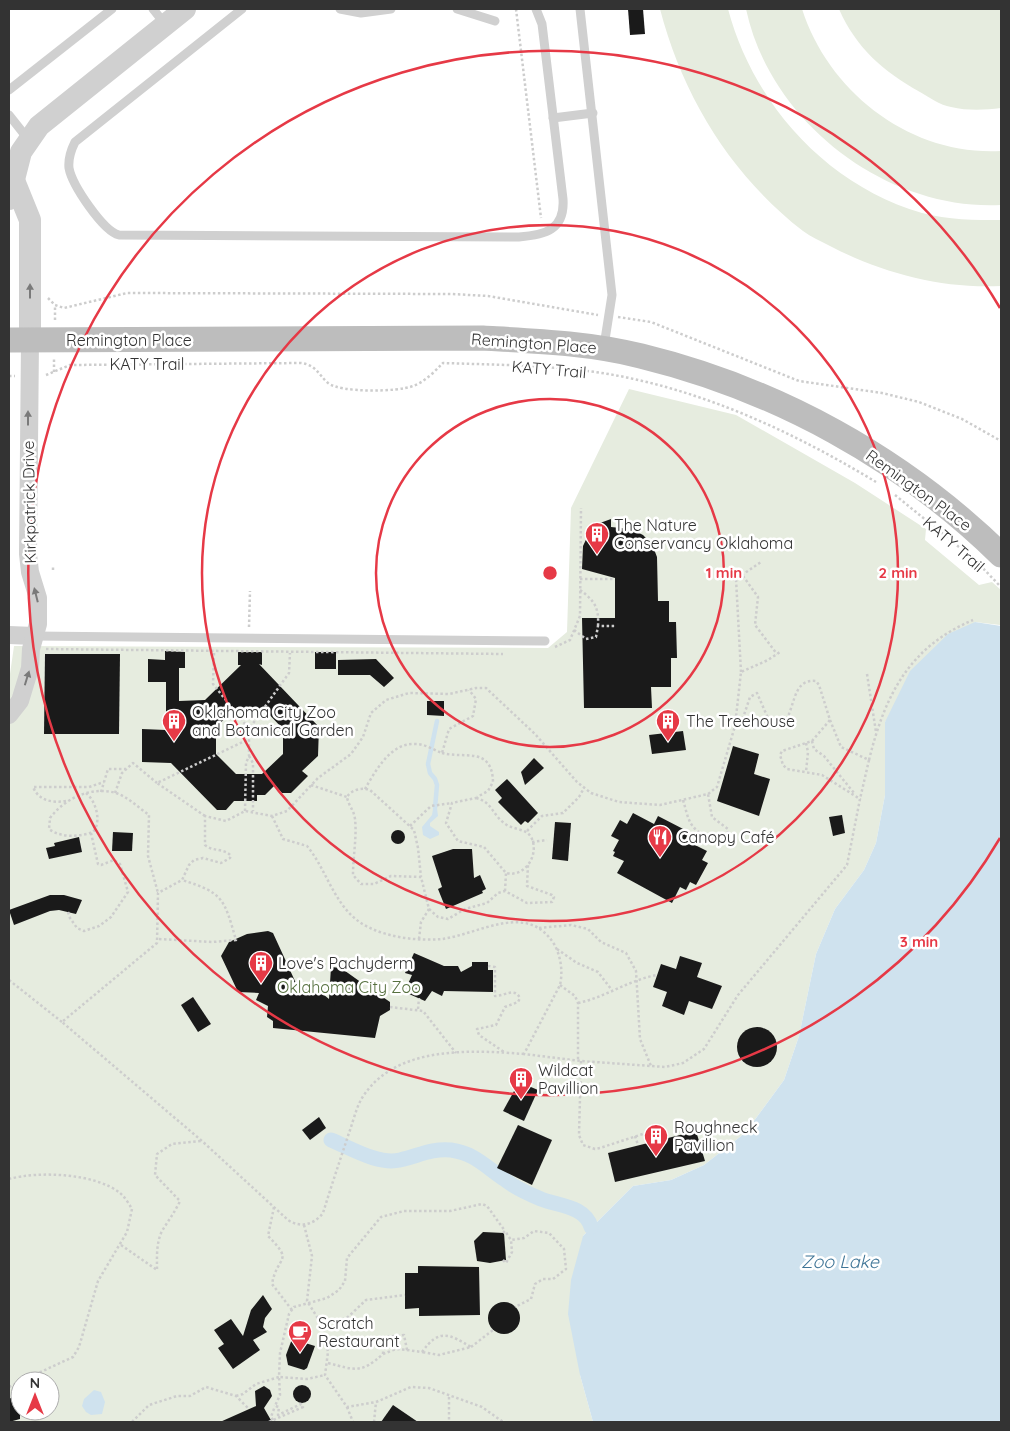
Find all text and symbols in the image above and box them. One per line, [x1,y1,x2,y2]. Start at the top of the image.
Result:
one-way arrow [26,283,34,299]
street label: Remington Place [471,329,597,357]
street label: Remington Place [66,330,192,350]
street label: KATY Trail [110,354,184,374]
street label: KATY Trail [511,356,587,382]
one-way arrow [24,409,32,425]
street label: Kirkpatrick Drive [18,440,40,564]
street label: Remington Place [862,445,976,535]
street label: KATY Trail [919,512,989,576]
place label: The Nature Conservancy Oklahoma [614,515,793,553]
building icon: The Nature Conservancy Oklahoma [584,521,610,555]
text: 1 min [706,563,742,582]
text: 2 min [878,563,918,582]
centre of rings [541,564,559,582]
one-way arrow [32,587,40,602]
one-way arrow [24,670,32,685]
place label: Oklahoma City Zoo and Botanical Garden [192,702,354,740]
building icon: Oklahoma City Zoo and Botanical Garden [161,708,187,742]
building icon: The Treehouse [655,708,681,742]
place label: The Treehouse [686,711,795,731]
restaurant icon: Canopy Café [647,824,673,858]
place label: Canopy Café [678,827,775,847]
text: 3 min [900,932,938,951]
building icon: Love's Pachyderm [248,950,274,984]
place label: Love's Pachyderm [278,953,413,973]
park label: Oklahoma City Zoo [277,977,421,997]
place label: Wildcat Pavillion [538,1060,599,1098]
building icon: Wildcat Pavillion [508,1066,534,1100]
place label: Roughneck Pavillion [674,1117,757,1155]
building icon: Roughneck Pavillion [643,1123,669,1157]
water label: Zoo Lake [801,1250,880,1273]
place label: Scratch Restaurant [318,1313,400,1351]
cafe icon: Scratch Restaurant [287,1319,313,1353]
north arrow [10,1371,60,1421]
text: N [30,1374,40,1392]

